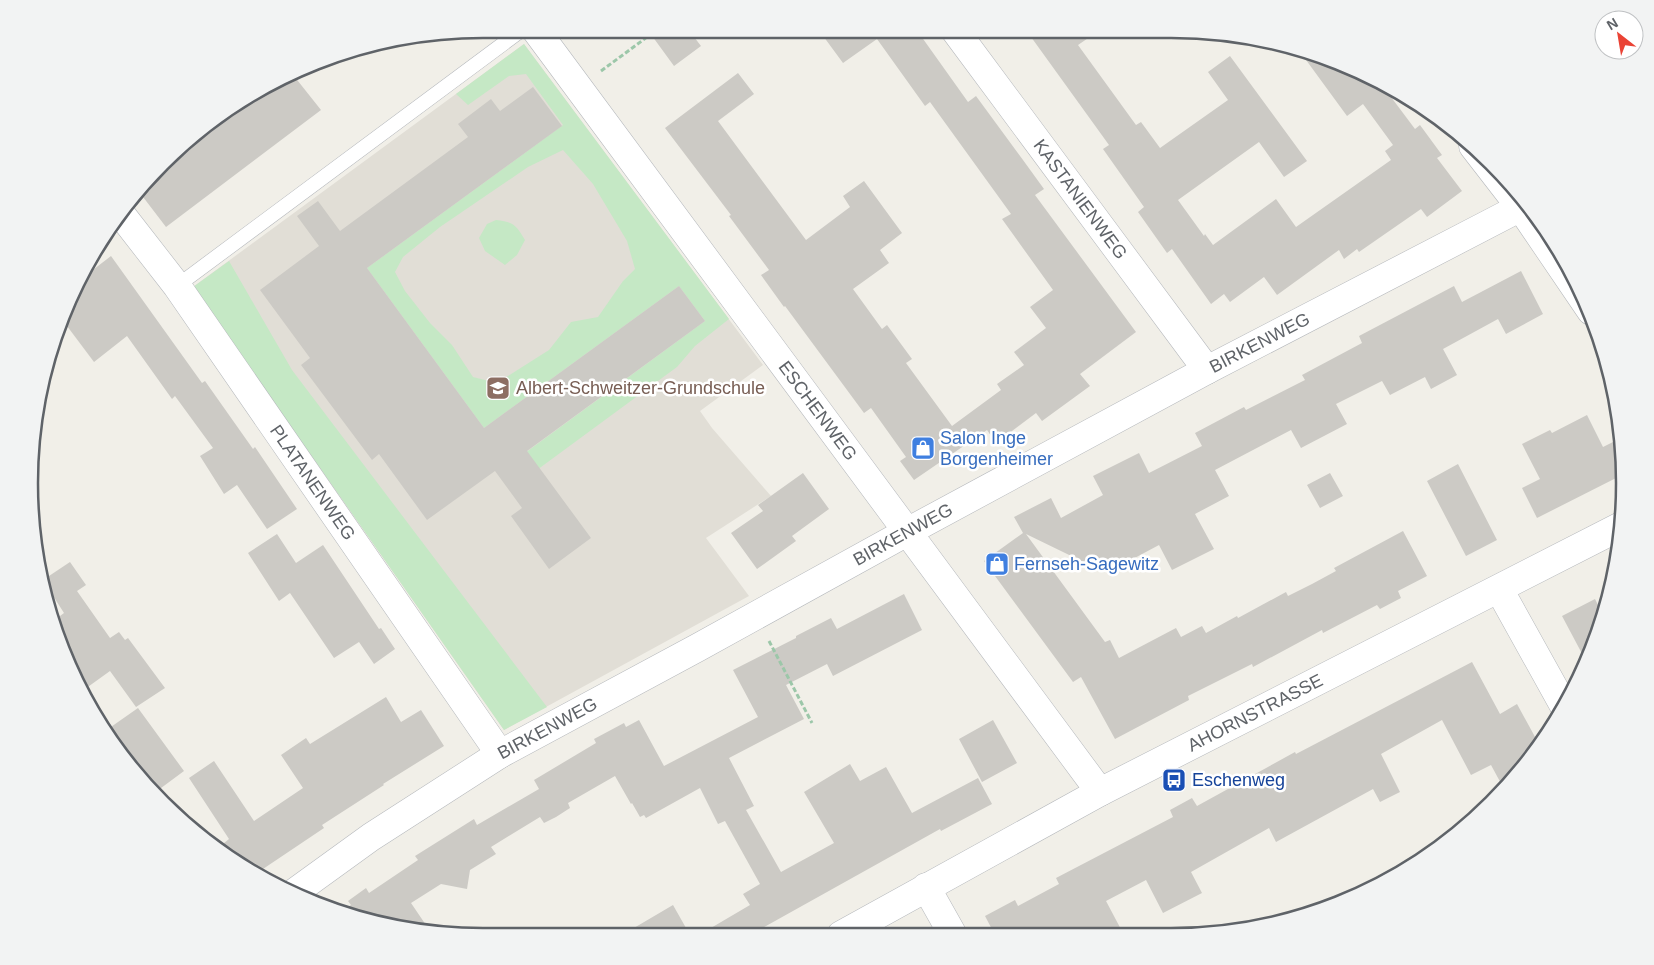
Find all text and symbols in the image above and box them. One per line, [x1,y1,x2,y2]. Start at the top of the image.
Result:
north arrow [1594,10,1644,60]
text: N [1604,14,1621,33]
street label: KASTANIENWEG [1029,136,1131,263]
street label: BIRKENWEG [1206,309,1313,377]
street label: ESCHENWEG [775,357,861,464]
school or university icon: Albert-Schweitzer-Grundschule [485,375,511,401]
place label: Albert-Schweitzer-Grundschule [516,378,765,398]
street label: PLATANENWEG [266,421,359,544]
place label: Salon Inge Borgenheimer [940,428,1053,469]
shop icon: Salon Inge Borgenheimer [910,435,936,461]
street label: BIRKENWEG [850,499,956,570]
shop icon: Fernseh-Sagewitz [984,551,1010,577]
place label: Fernseh-Sagewitz [1014,554,1159,574]
street label: AHORNSTRASSE [1184,670,1326,756]
street label: BIRKENWEG [494,694,601,763]
bus stop icon: Eschenweg [1161,767,1187,793]
place label: Eschenweg [1192,770,1285,790]

